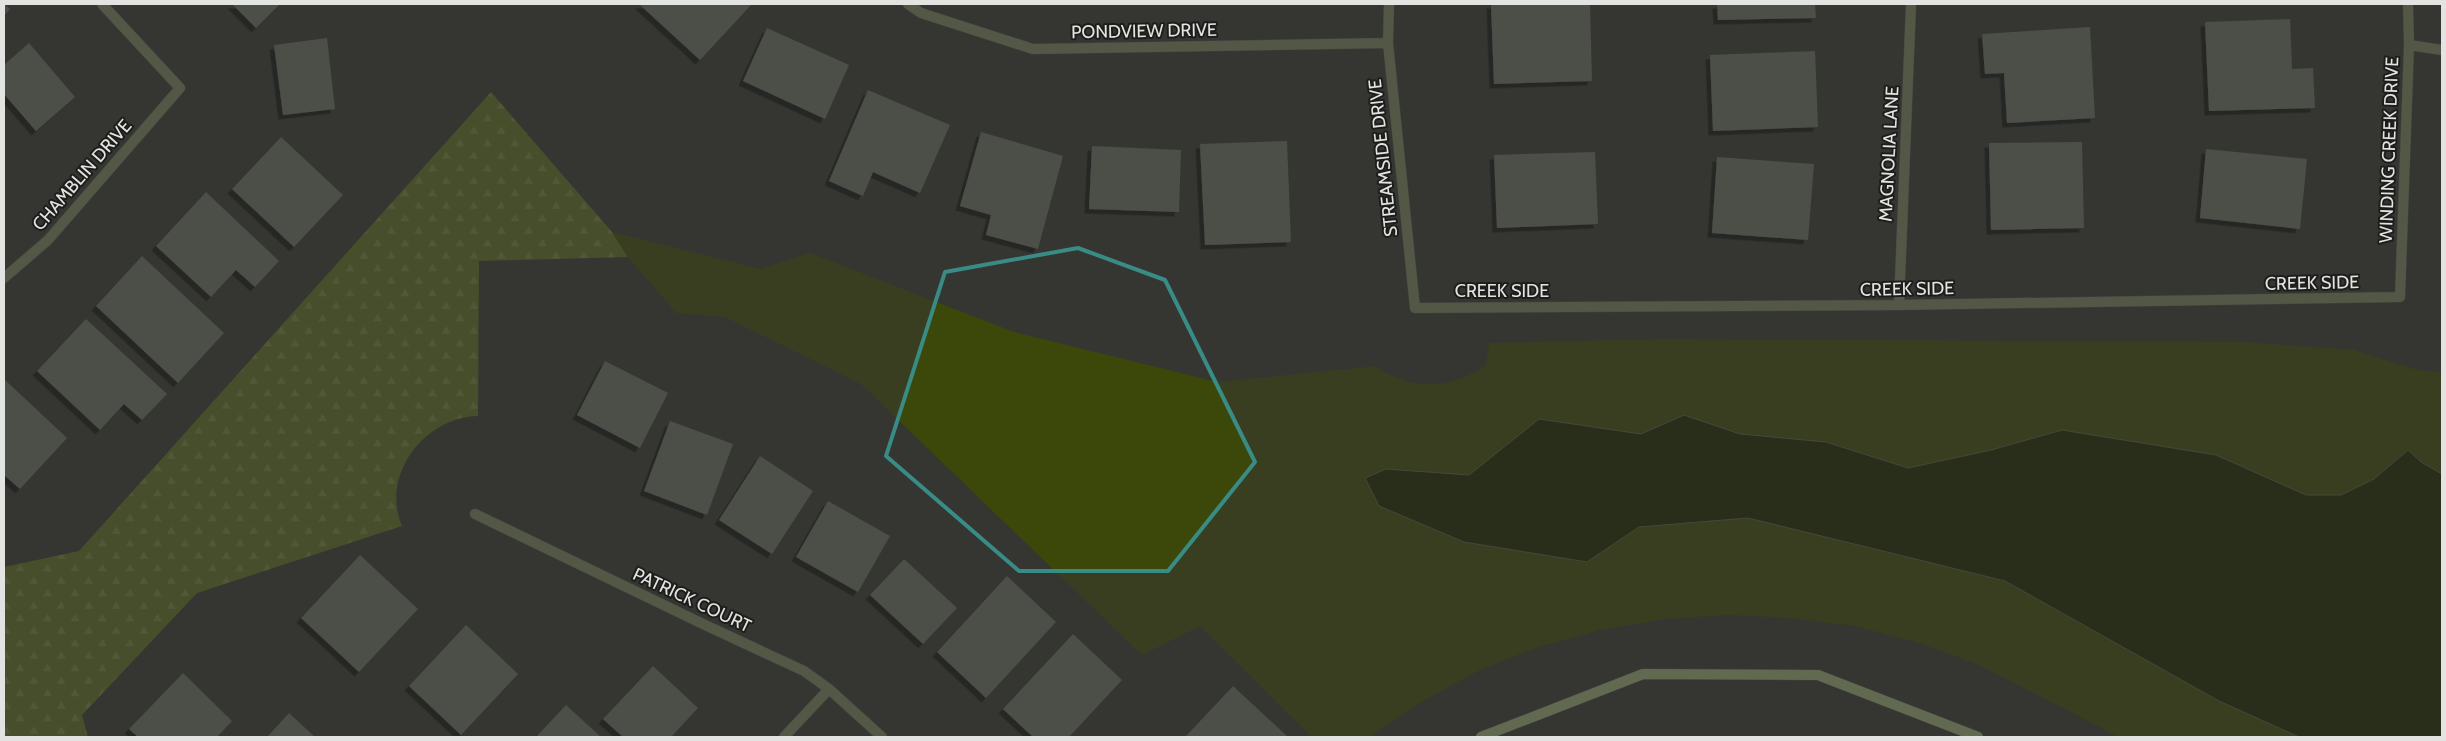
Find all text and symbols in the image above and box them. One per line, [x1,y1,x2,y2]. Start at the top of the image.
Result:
street label: PONDVIEW DRIVE [1071,19,1217,43]
street label: WINDING CREEK DRIVE [2375,56,2403,244]
street label: STREAMSIDE DRIVE [1364,78,1402,238]
street label: MAGNOLIA LANE [1874,86,1904,222]
street label: CHAMBLIN DRIVE [28,115,136,235]
street label: CREEK SIDE [2265,271,2359,295]
street label: CREEK SIDE [1860,277,1954,301]
street label: CREEK SIDE [1455,280,1549,302]
street label: PATRICK COURT [629,563,755,637]

